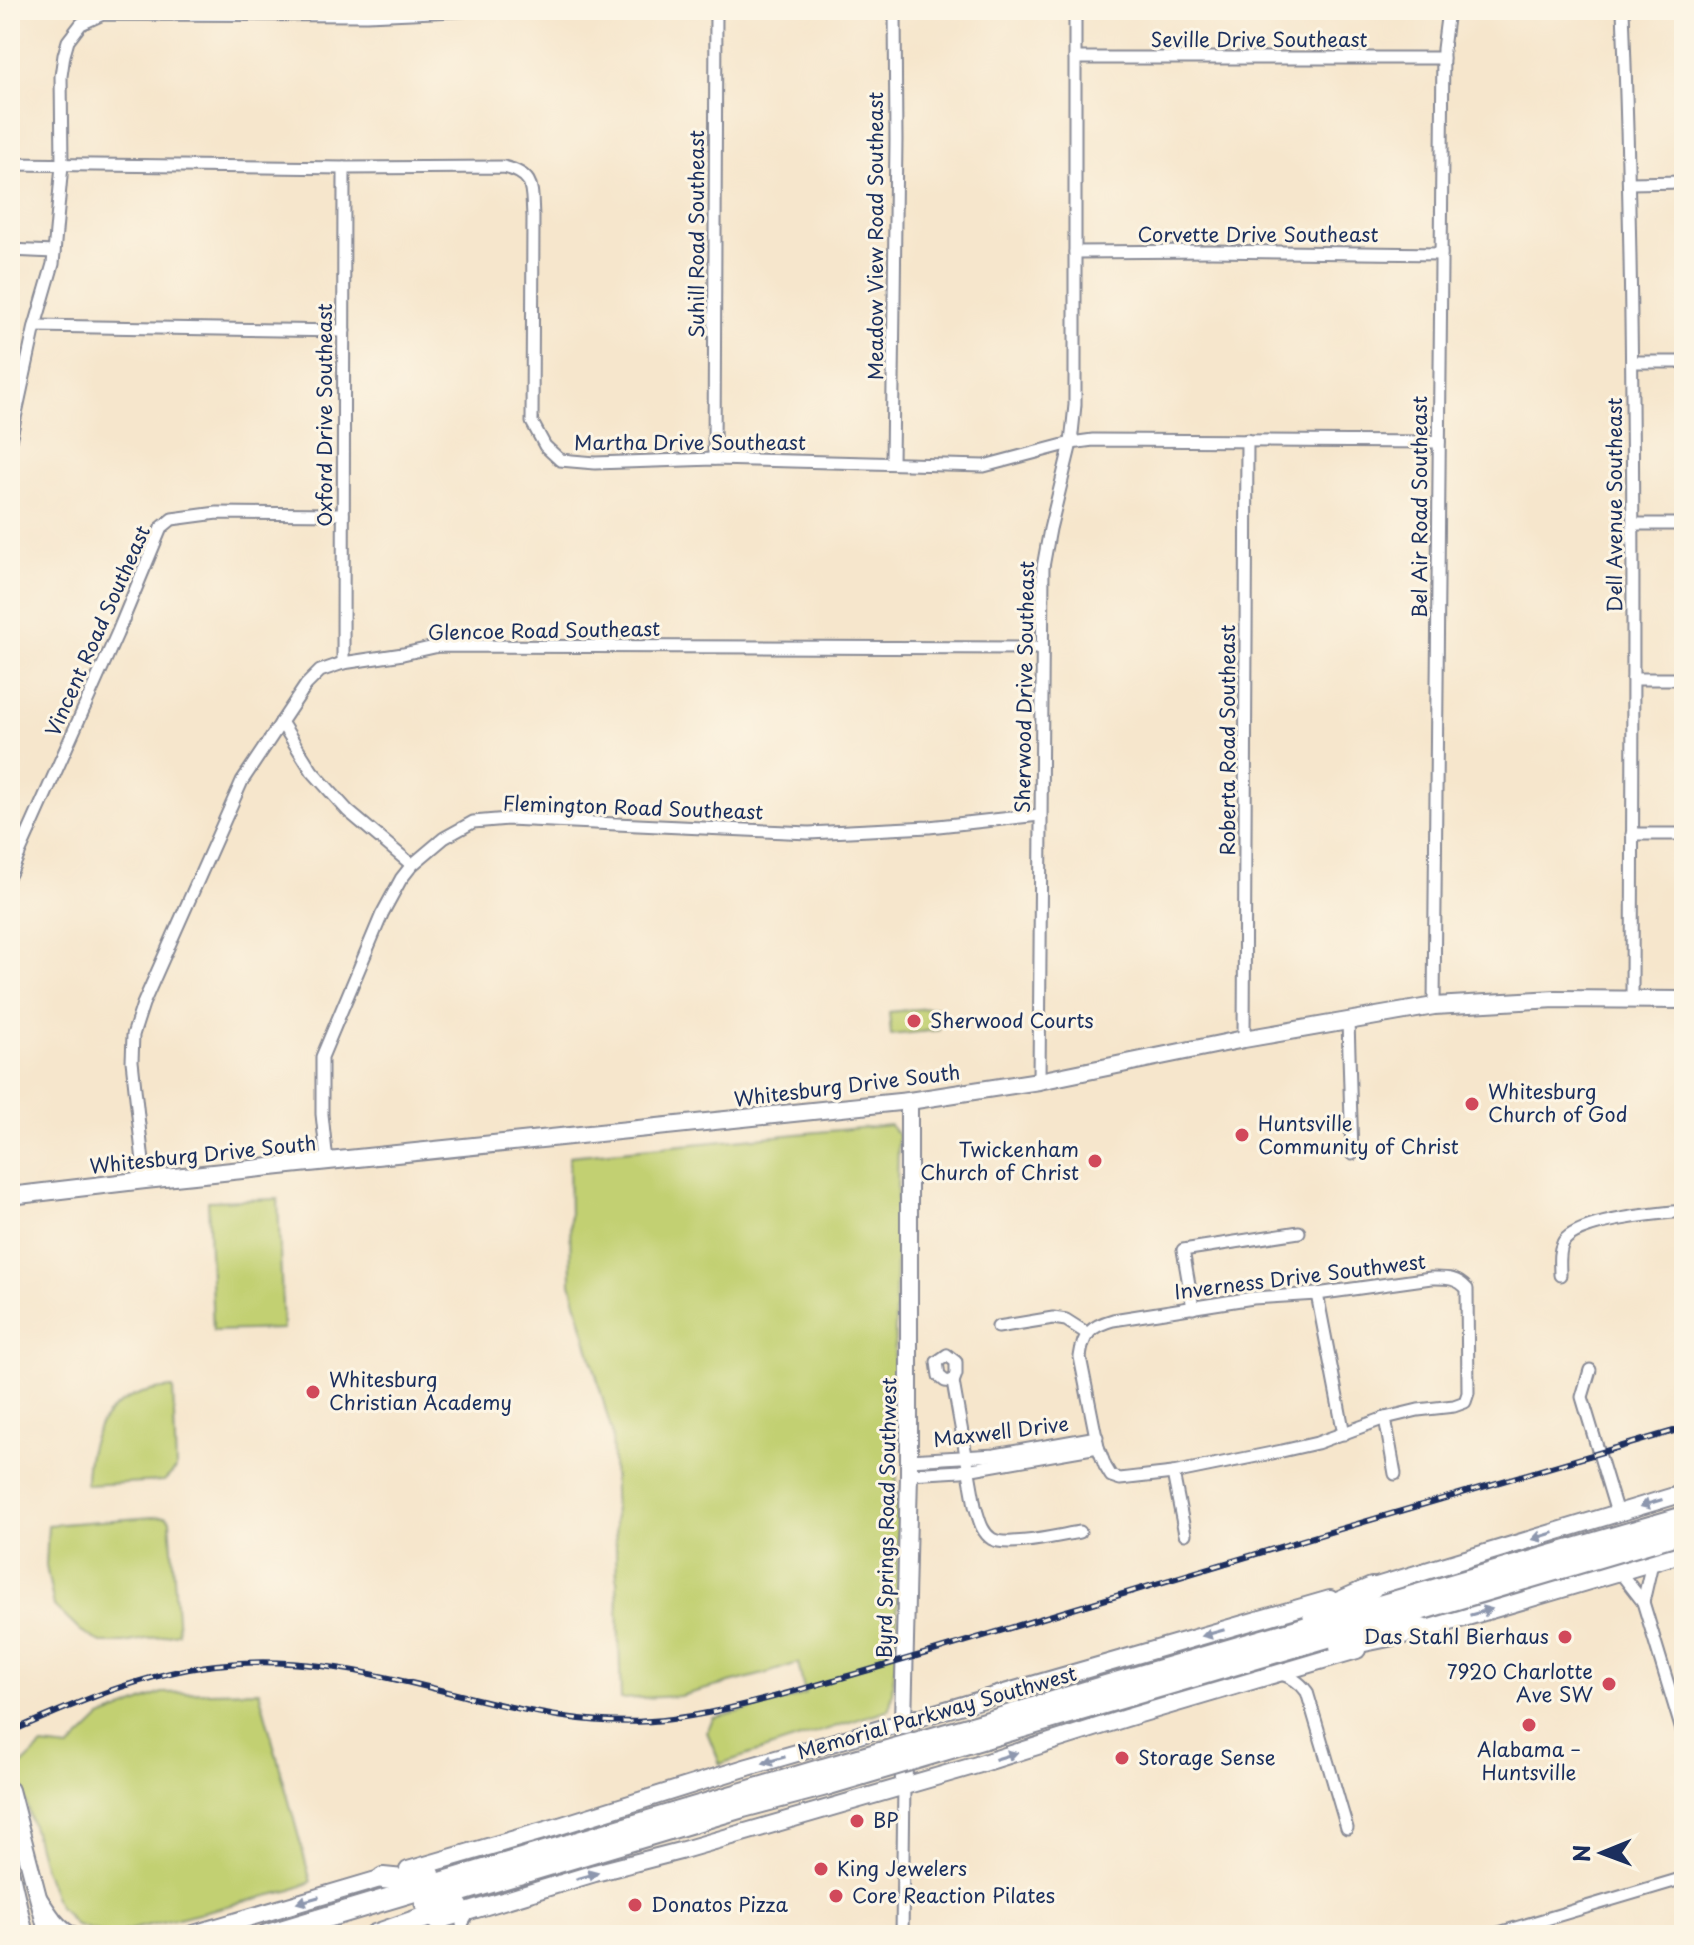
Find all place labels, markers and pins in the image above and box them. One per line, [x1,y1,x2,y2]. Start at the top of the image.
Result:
place label: Sherwood Courts [930,1005,1094,1035]
marker: Sherwood Courts [905,1012,923,1030]
place label: Whitesburg Church of God [1488,1076,1627,1129]
marker: Whitesburg Church of God [1463,1095,1481,1113]
place label: Huntsville Community of Christ [1258,1108,1459,1161]
marker: Huntsville Community of Christ [1233,1126,1251,1144]
place label: Twickenham Church of Christ [920,1134,1079,1187]
marker: Twickenham Church of Christ [1086,1152,1104,1170]
place label: Whitesburg Christian Academy [329,1364,512,1417]
marker: Whitesburg Christian Academy [304,1383,322,1401]
place label: Das Stahl Bierhaus [1363,1621,1549,1651]
marker: Das Stahl Bierhaus [1556,1628,1574,1646]
place label: 7920 Charlotte Ave SW [1447,1656,1593,1709]
marker: 7920 Charlotte Ave SW [1600,1675,1618,1693]
marker: Alabama – Huntsville [1520,1716,1538,1734]
place label: Alabama – Huntsville [1477,1734,1581,1787]
place label: Storage Sense [1138,1742,1276,1772]
marker: Storage Sense [1113,1749,1131,1767]
place label: BP [873,1805,899,1835]
marker: BP [848,1812,866,1830]
place label: King Jewelers [837,1853,967,1883]
marker: King Jewelers [812,1860,830,1878]
place label: Core Reaction Pilates [852,1880,1055,1910]
marker: Core Reaction Pilates [827,1887,845,1905]
place label: Donatos Pizza [651,1889,788,1919]
marker: Donatos Pizza [626,1896,644,1914]

